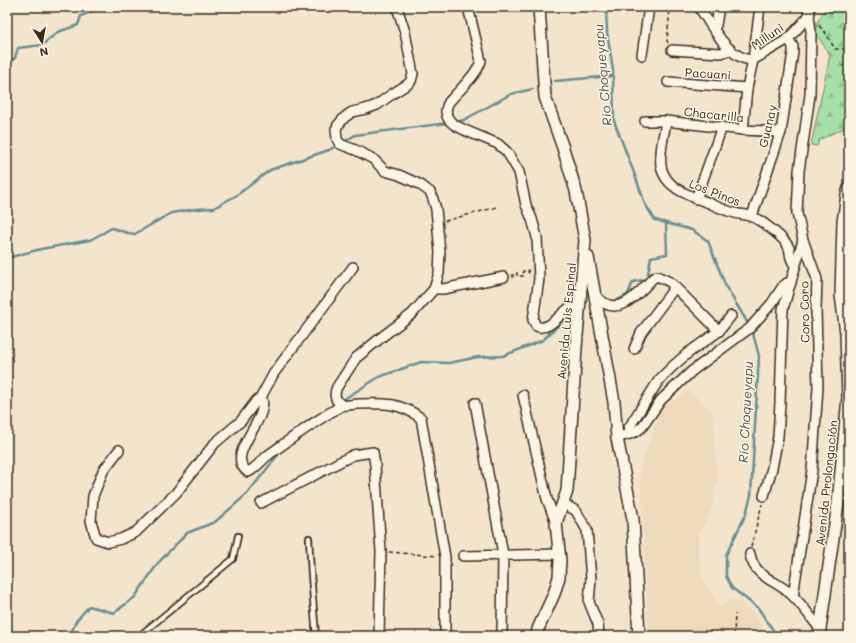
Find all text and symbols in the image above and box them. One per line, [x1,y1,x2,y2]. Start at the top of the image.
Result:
street label: Milluni [748,19,786,53]
north arrow [22,22,62,62]
water label: Río Choqueyapu [589,23,615,127]
text: N [38,44,50,60]
street label: Pacuani [684,63,732,83]
street label: Chacarilla [683,103,745,125]
street label: Guanay [754,103,780,149]
street label: Los Pinos [687,175,743,209]
street label: Avenida Luis Espinal [553,262,579,380]
street label: Coro Coro [795,281,813,343]
water label: Río Choqueyapu [734,361,756,463]
street label: Avenida Prolongación [811,419,841,547]

